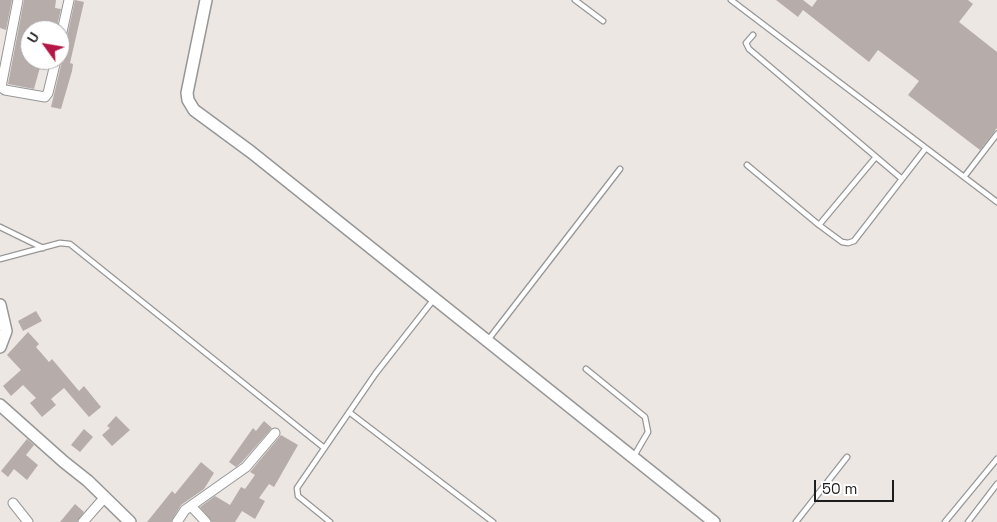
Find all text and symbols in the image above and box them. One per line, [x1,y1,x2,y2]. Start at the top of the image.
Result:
north arrow [20,20,70,70]
text: U [23,29,43,46]
scale bar [817,470,897,502]
text: 50 m [822,479,857,498]

